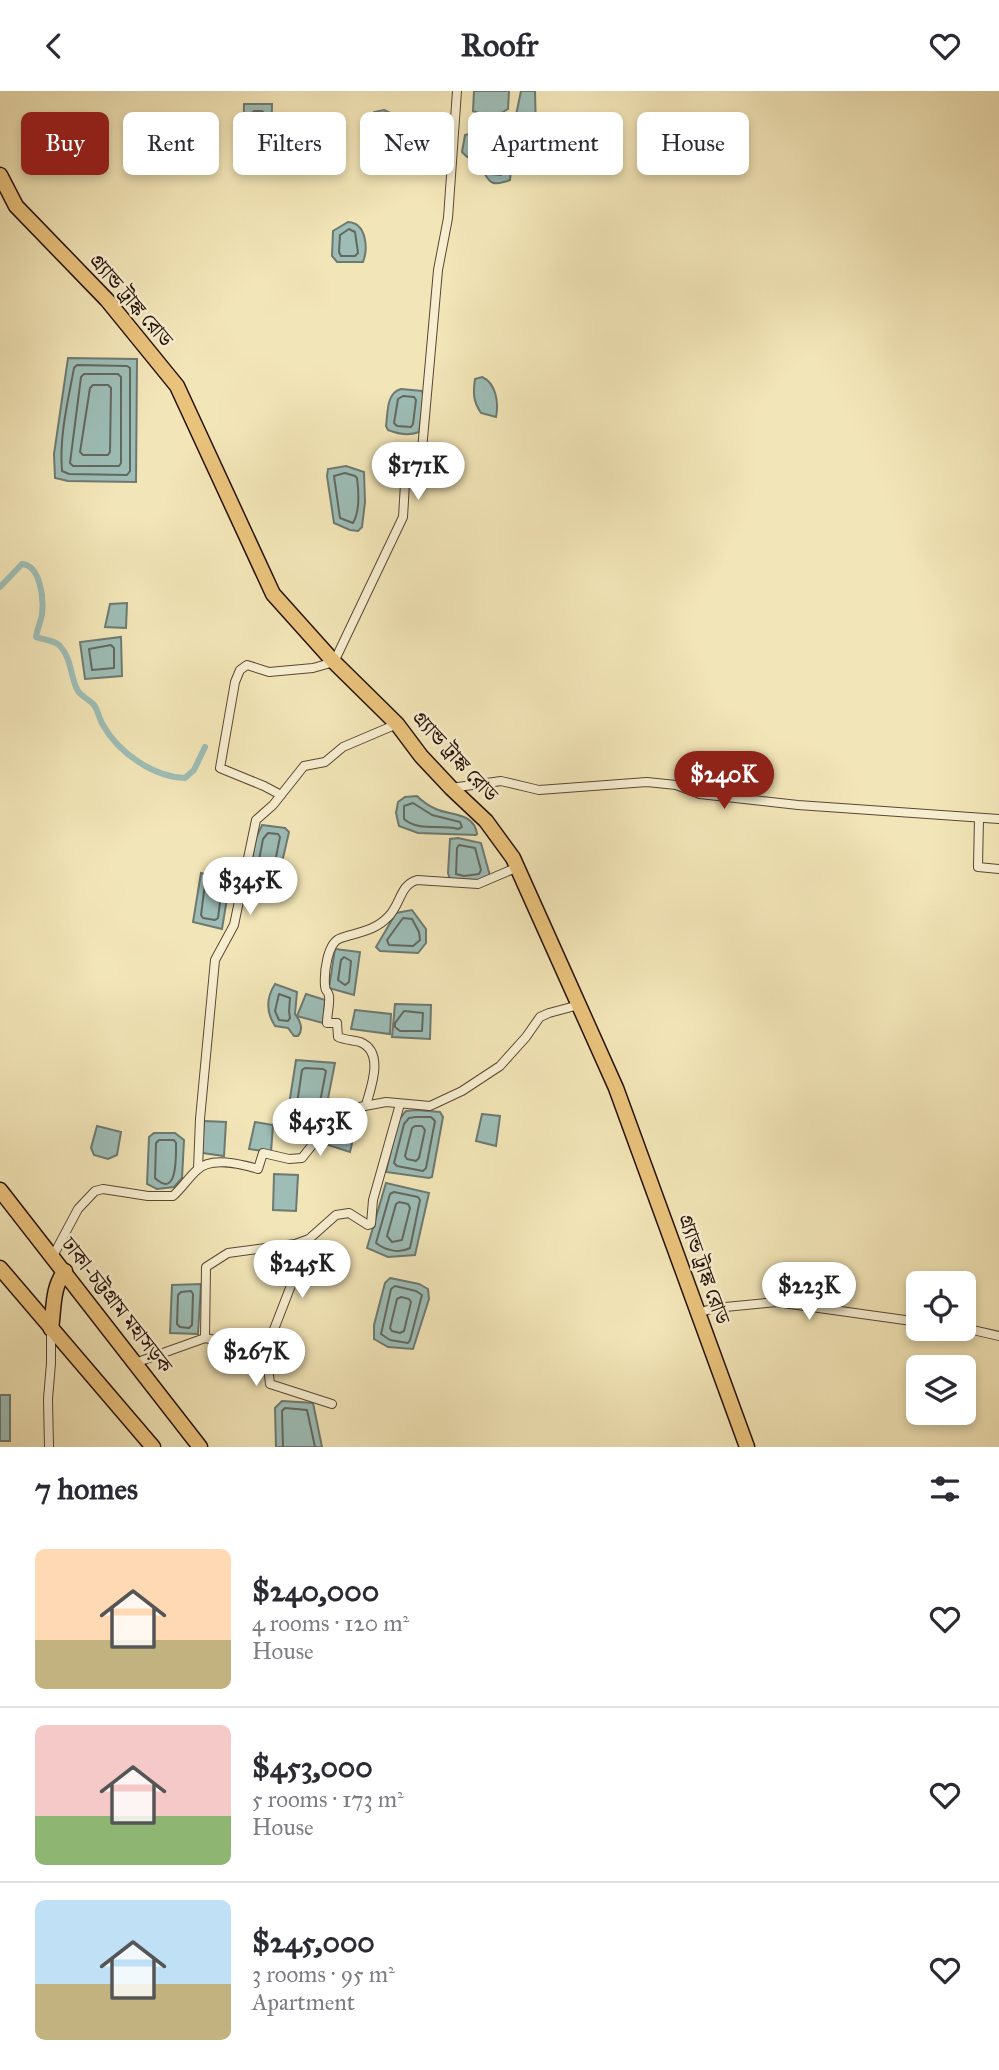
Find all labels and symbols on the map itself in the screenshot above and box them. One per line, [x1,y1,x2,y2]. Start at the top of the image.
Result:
street label: গ্র্যান্ড ট্রাঙ্ক রোড [83,248,179,353]
pin: $171K [369,443,467,502]
street label: গ্র্যান্ড ট্রাঙ্ক রোড [406,705,504,808]
pin: $240K [675,751,773,811]
pin: $345K [201,857,299,917]
pin: $453K [271,1098,369,1158]
street label: গ্র্যান্ড ট্রাঙ্ক রোড [672,1211,736,1328]
street label: ঢাকা-চট্টগ্রাম মহাসড়ক [55,1231,179,1379]
pin: $245K [253,1241,351,1300]
pin: $223K [760,1263,858,1322]
pin: $267K [207,1329,305,1388]

